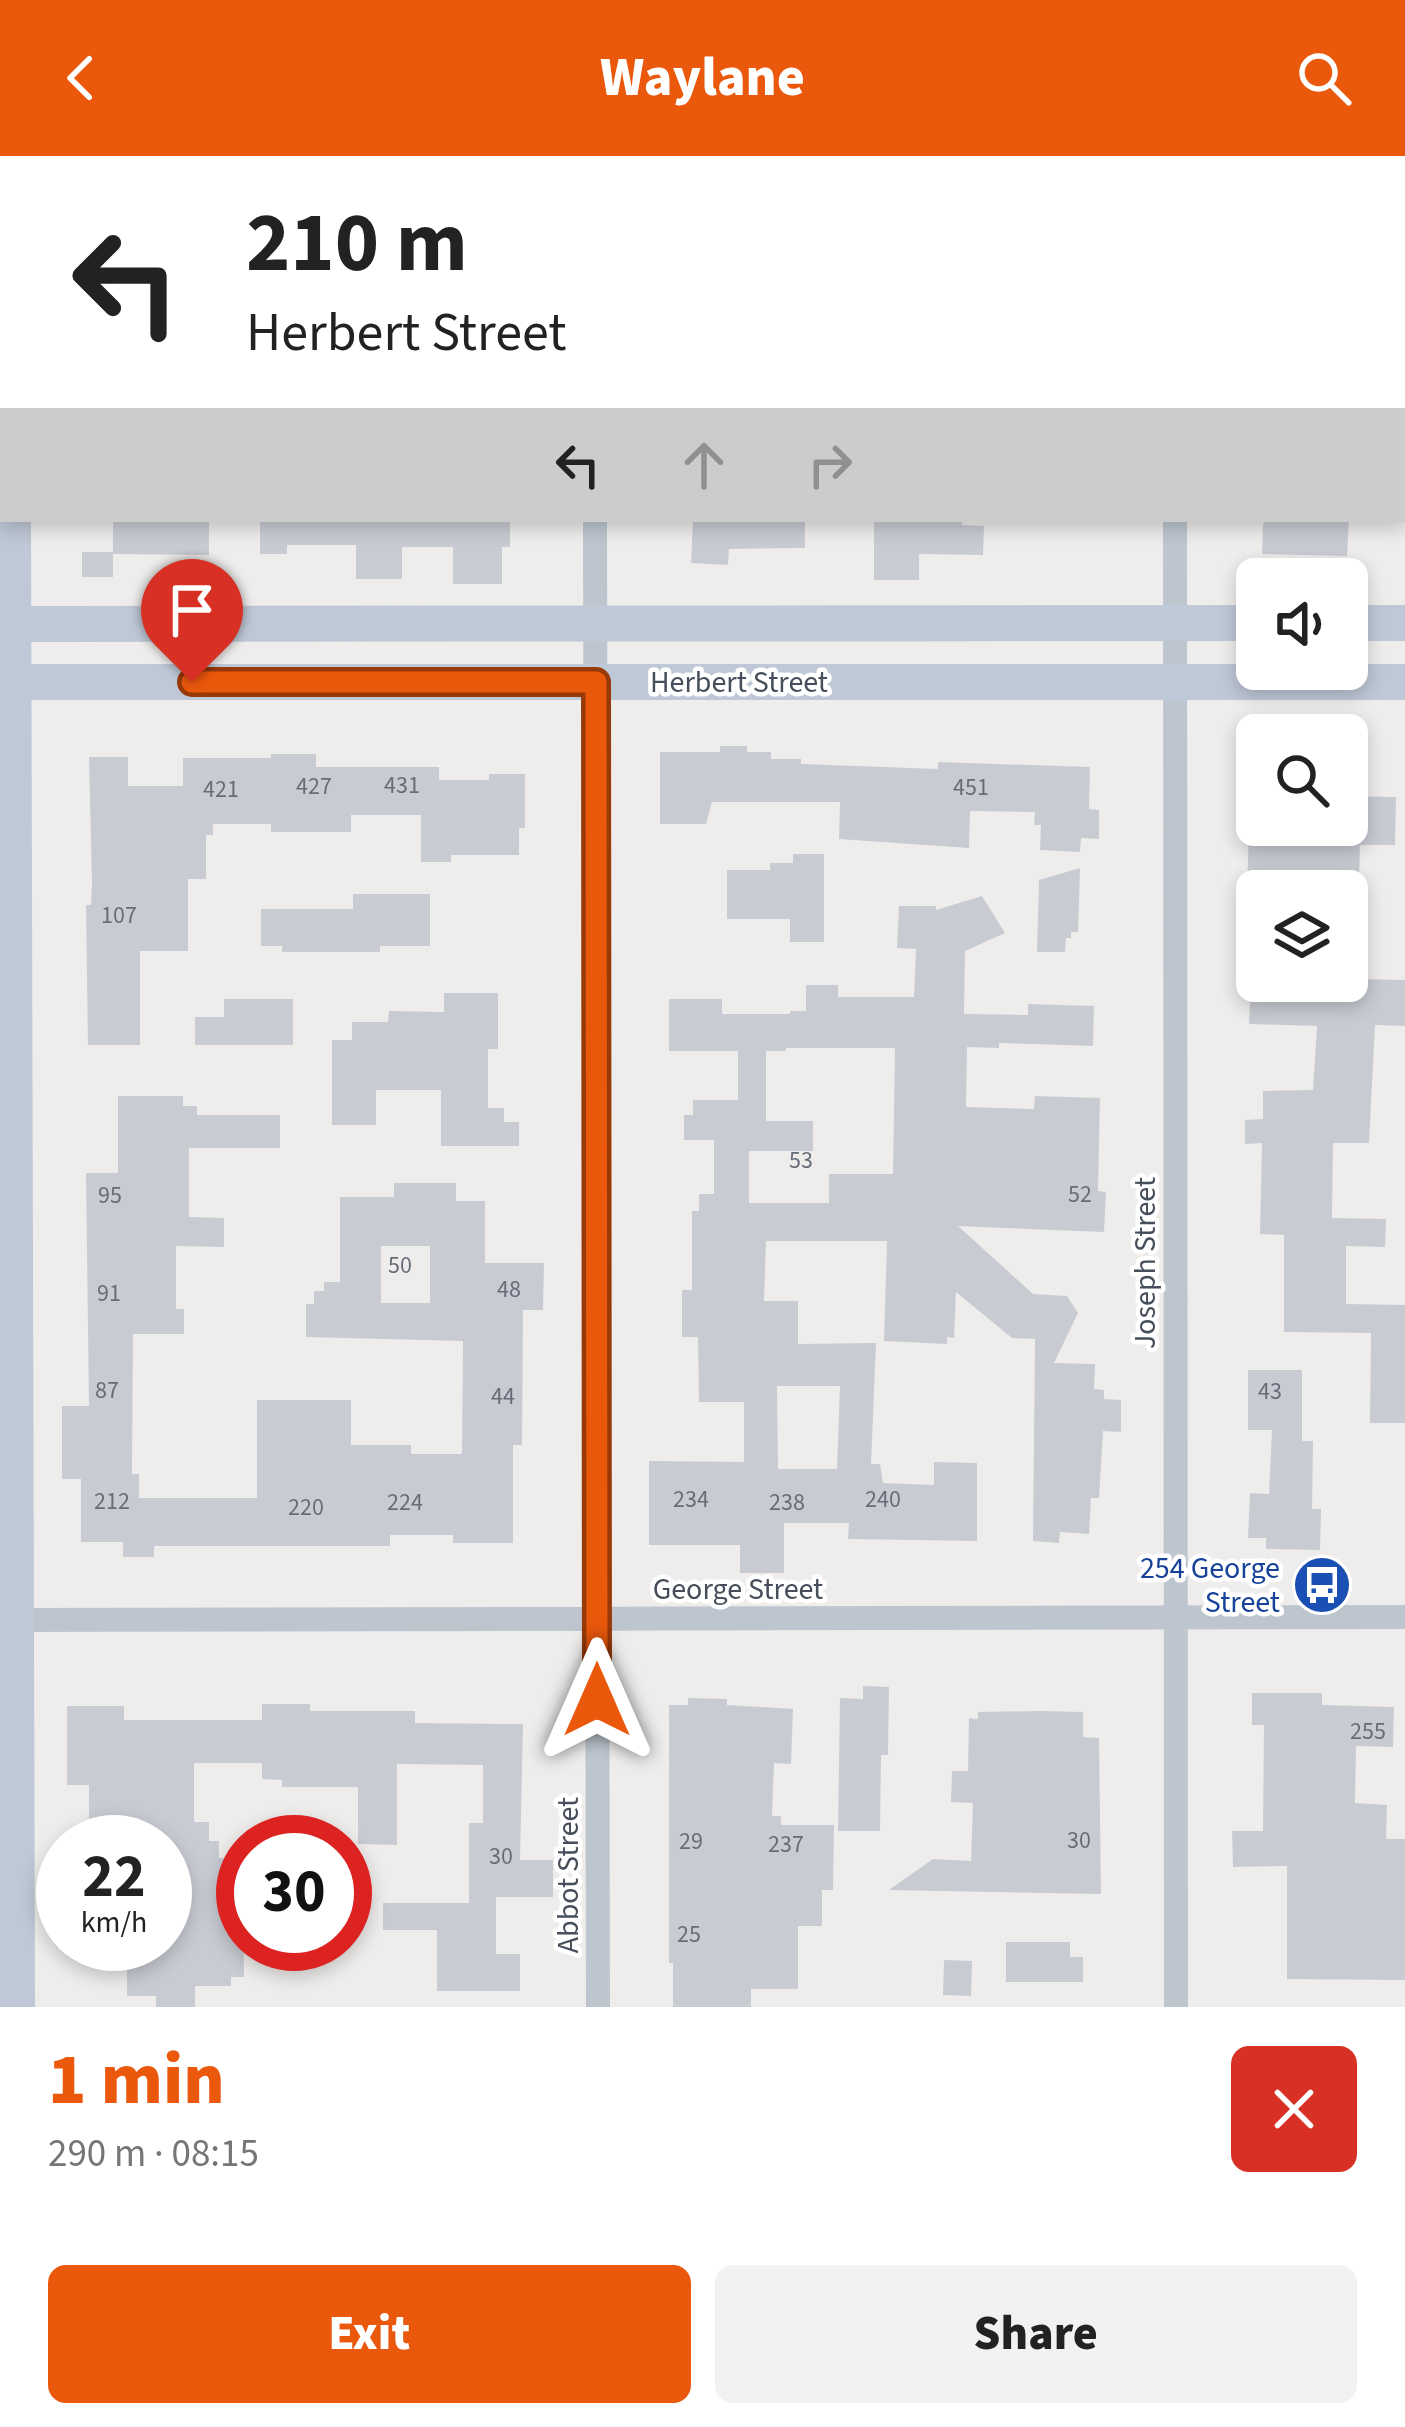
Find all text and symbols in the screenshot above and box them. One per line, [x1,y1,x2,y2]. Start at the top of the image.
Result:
text: Waylane [600,40,805,117]
icon: back [48,45,114,111]
icon: search [1291,45,1357,111]
text: 210 m [246,184,468,304]
icon: left [48,204,204,360]
text: Herbert Street [246,295,566,372]
icon: left [545,432,611,498]
icon: ahead [671,432,737,498]
icon: right [797,432,863,498]
map controls [1236,558,1368,1002]
button: sound [1236,558,1368,690]
pin [141,559,243,682]
icon: arrive [159,577,225,643]
street label: Herbert Street [650,661,828,704]
button: search [1236,714,1368,846]
house number: 431 [384,768,420,803]
house number: 427 [296,769,332,804]
house number: 451 [953,770,989,805]
house number: 421 [203,772,239,807]
button: layers [1236,870,1368,1002]
house number: 107 [101,898,137,933]
house number: 53 [789,1143,813,1178]
house number: 52 [1068,1177,1092,1212]
street label: Joseph Street [1124,1177,1167,1349]
house number: 95 [98,1178,122,1213]
house number: 50 [388,1248,412,1283]
house number: 48 [497,1272,521,1307]
house number: 91 [97,1276,121,1311]
house number: 87 [95,1373,119,1408]
house number: 43 [1258,1374,1282,1409]
house number: 44 [491,1379,515,1414]
house number: 234 [673,1482,709,1517]
house number: 240 [865,1482,901,1517]
house number: 212 [94,1484,130,1519]
house number: 224 [387,1485,423,1520]
house number: 238 [769,1485,805,1520]
house number: 220 [288,1490,324,1525]
place label: 254 George Street [1140,1547,1280,1624]
bus stop icon: 254 George Street [1291,1554,1353,1616]
street label: George Street [653,1568,823,1611]
position arrow [534,1637,660,1763]
house number: 255 [1350,1714,1386,1749]
street label: Abbot Street [547,1797,590,1953]
speed limit sign: 30 [216,1815,372,1971]
house number: 30 [1067,1823,1091,1858]
house number: 29 [679,1824,703,1859]
house number: 237 [768,1827,804,1862]
text: 22 [82,1835,146,1920]
house number: 30 [489,1839,513,1874]
text: km/h [81,1901,147,1944]
house number: 25 [677,1917,701,1952]
text: 1 min [48,2029,225,2132]
button: close [1231,2046,1357,2172]
text: 290 m · 08:15 [48,2126,259,2182]
button: Exit [48,2265,691,2403]
button: Share [715,2265,1357,2403]

